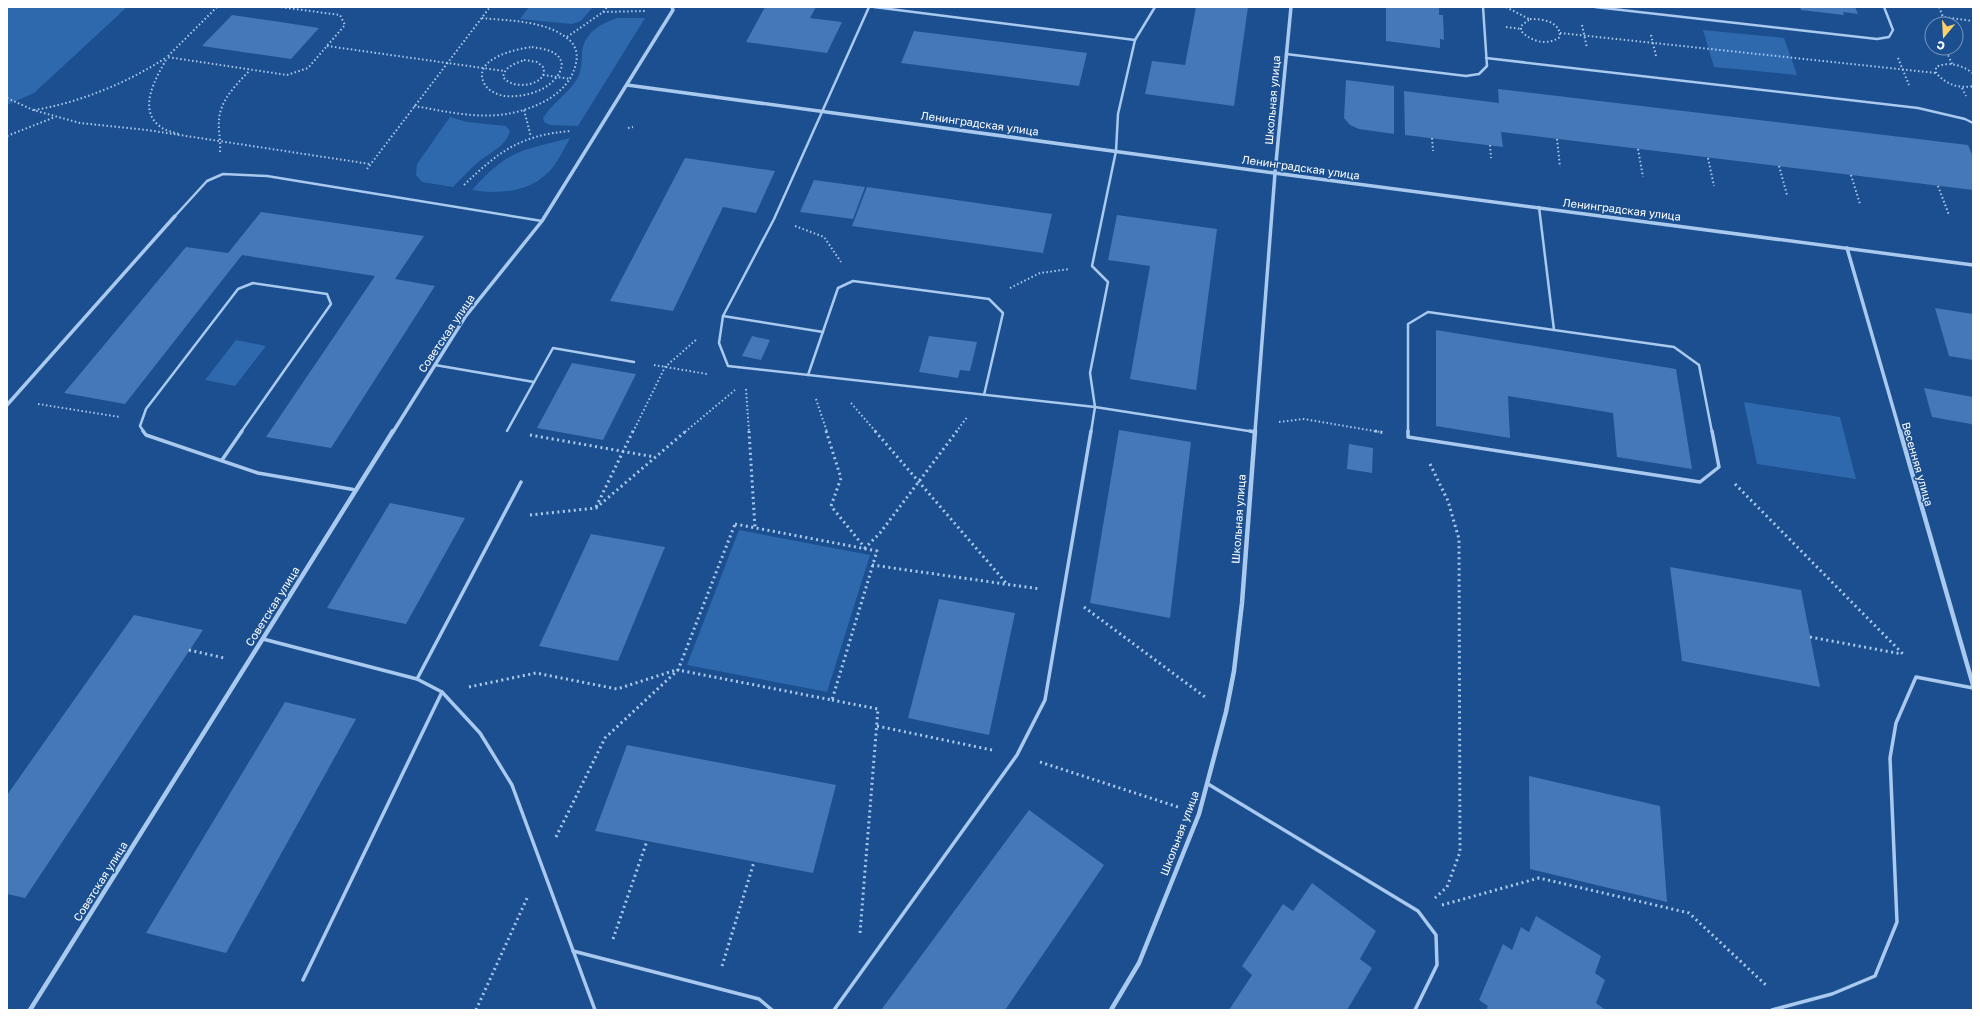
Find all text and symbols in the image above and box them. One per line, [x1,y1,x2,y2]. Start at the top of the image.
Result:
north arrow [1924,16,1964,56]
text: С [1935,39,1946,53]
street label: Школьная улица [1262,55,1282,145]
street label: Ленинградская улица [920,108,1040,138]
street label: Ленинградская улица [1241,152,1361,182]
street label: Ленинградская улица [1562,195,1682,223]
street label: Советская улица [415,291,477,375]
street label: Весенняя улица [1900,420,1936,508]
street label: Школьная улица [1228,474,1248,564]
street label: Советская улица [242,564,302,648]
street label: Школьная улица [1157,789,1201,877]
street label: Советская улица [70,839,130,923]

